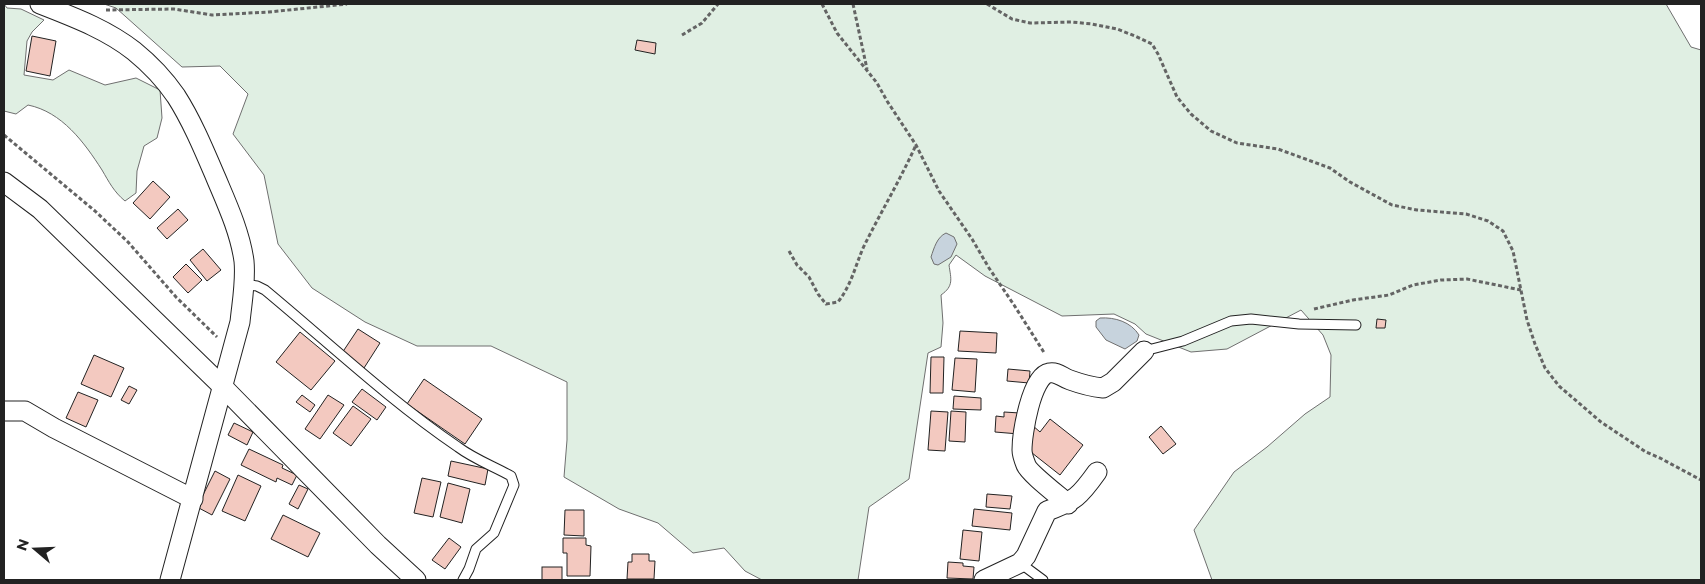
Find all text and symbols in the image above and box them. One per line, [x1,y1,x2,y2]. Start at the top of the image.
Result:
north arrow [10,524,60,574]
text: N [12,536,33,553]

